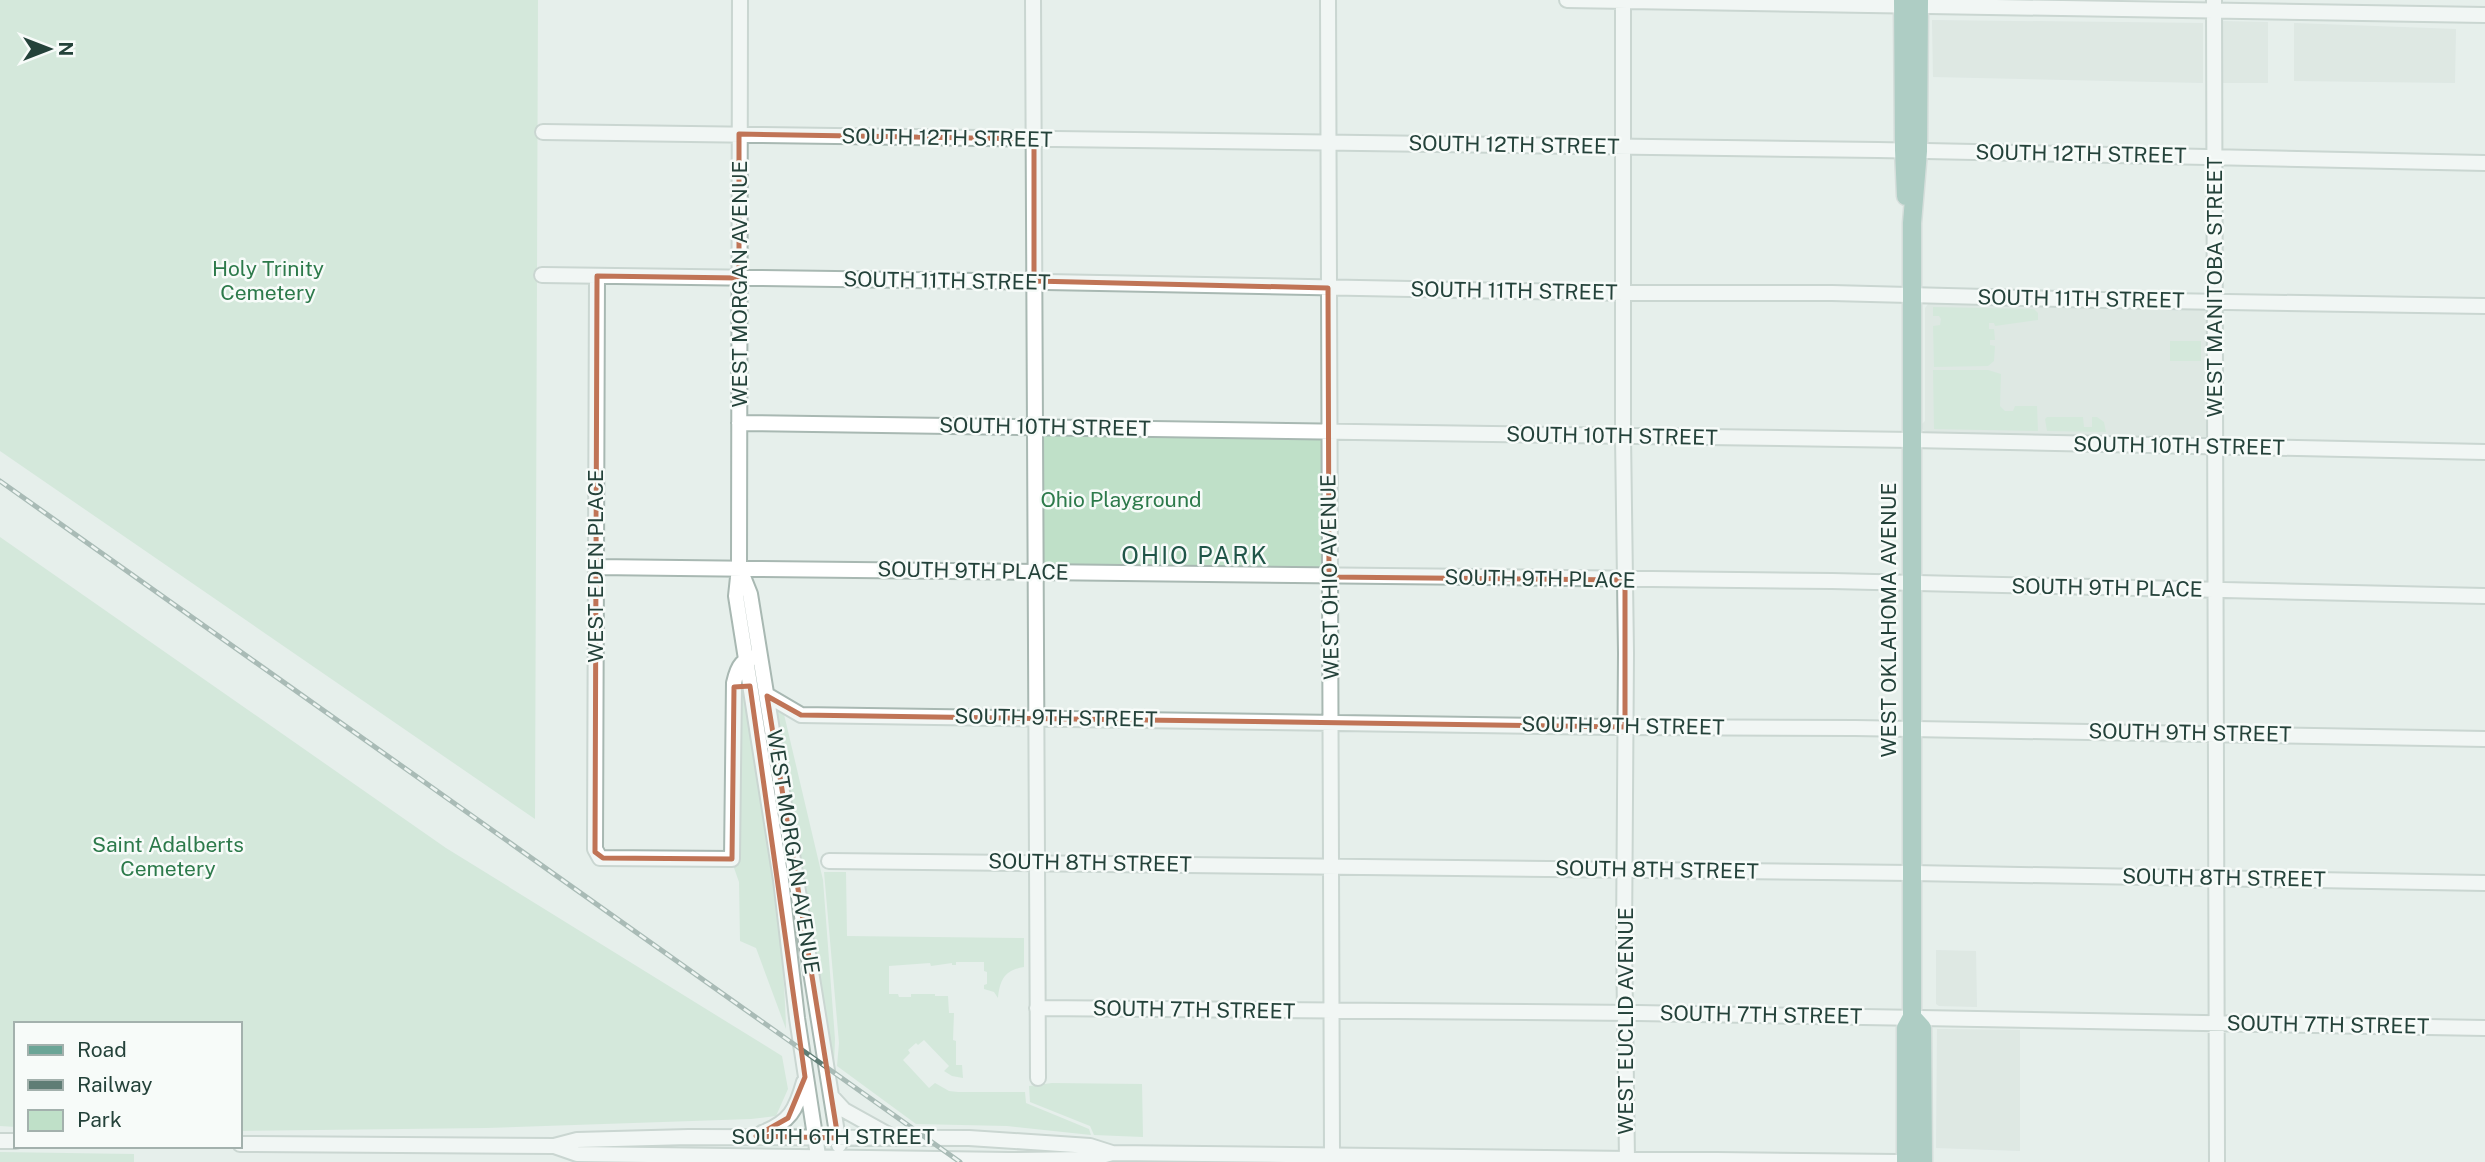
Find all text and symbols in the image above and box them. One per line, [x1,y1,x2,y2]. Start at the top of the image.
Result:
north arrow [14,14,84,84]
text: N [55,42,77,56]
street label: SOUTH 12TH STREET [841,123,1053,152]
street label: SOUTH 12TH STREET [1408,130,1620,159]
street label: SOUTH 12TH STREET [1975,139,2187,168]
street label: WEST MANITOBA STREET [2202,157,2227,417]
street label: WEST MORGAN AVENUE [727,160,752,408]
park label: Holy Trinity Cemetery [212,256,324,305]
street label: SOUTH 11TH STREET [843,266,1051,295]
street label: SOUTH 11TH STREET [1410,276,1618,305]
street label: SOUTH 11TH STREET [1977,284,2185,313]
street label: SOUTH 10TH STREET [939,412,1151,441]
street label: SOUTH 10TH STREET [1506,421,1718,450]
street label: SOUTH 10TH STREET [2073,431,2285,460]
street label: WEST EDEN PLACE [583,469,608,663]
street label: WEST OHIO AVENUE [1315,474,1344,680]
street label: WEST OKLAHOMA AVENUE [1876,483,1901,757]
park label: Ohio Playground [1040,487,1202,512]
district label: OHIO PARK [1121,541,1269,569]
street label: SOUTH 9TH PLACE [877,556,1069,585]
street label: SOUTH 9TH PLACE [1444,564,1636,593]
street label: SOUTH 9TH PLACE [2011,573,2203,602]
street label: SOUTH 9TH STREET [954,703,1158,732]
street label: SOUTH 9TH STREET [1521,711,1725,740]
street label: SOUTH 9TH STREET [2088,718,2292,747]
street label: WEST MORGAN AVENUE [762,728,825,976]
park label: Saint Adalberts Cemetery [92,832,244,881]
street label: SOUTH 8TH STREET [988,848,1192,877]
street label: SOUTH 8TH STREET [1555,855,1759,884]
street label: SOUTH 8TH STREET [2122,863,2326,892]
street label: WEST EUCLID AVENUE [1613,907,1638,1135]
street label: SOUTH 7TH STREET [1092,995,1296,1024]
street label: SOUTH 7TH STREET [1659,1000,1863,1029]
street label: SOUTH 7TH STREET [2226,1010,2430,1039]
legend [14,1022,242,1148]
text: Road [77,1037,127,1062]
text: Railway [77,1072,153,1097]
text: Park [77,1107,122,1132]
street label: SOUTH 6TH STREET [731,1124,935,1149]

